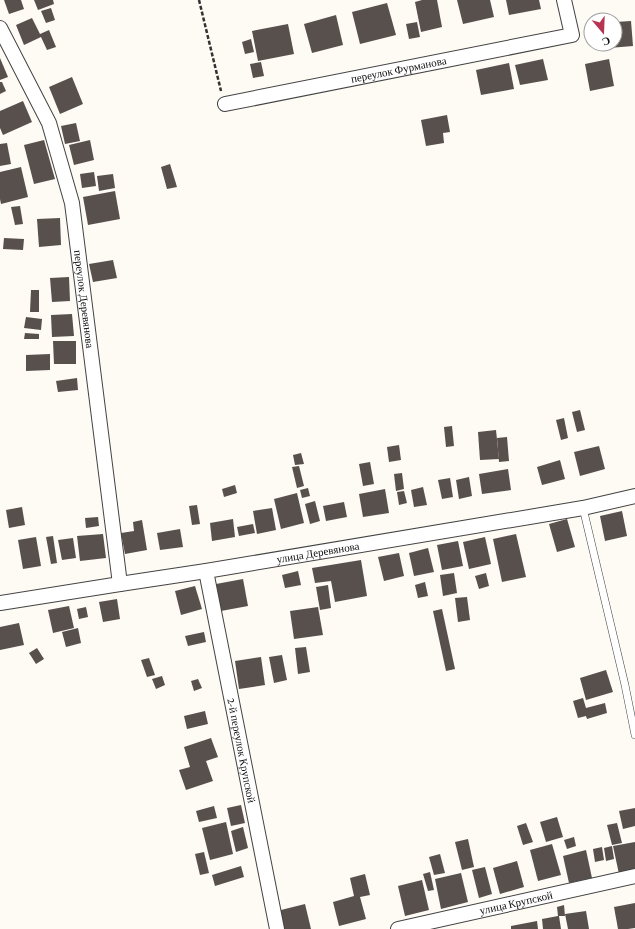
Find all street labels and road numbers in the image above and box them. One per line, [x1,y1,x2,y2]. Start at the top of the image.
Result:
street label: переулок Фурманова [350,54,447,85]
street label: переулок Деревянова [72,249,96,349]
street label: улица Деревянова [276,539,360,565]
street label: 2-й переулок Крупской [225,697,258,804]
street label: улица Крупской [478,889,554,917]

